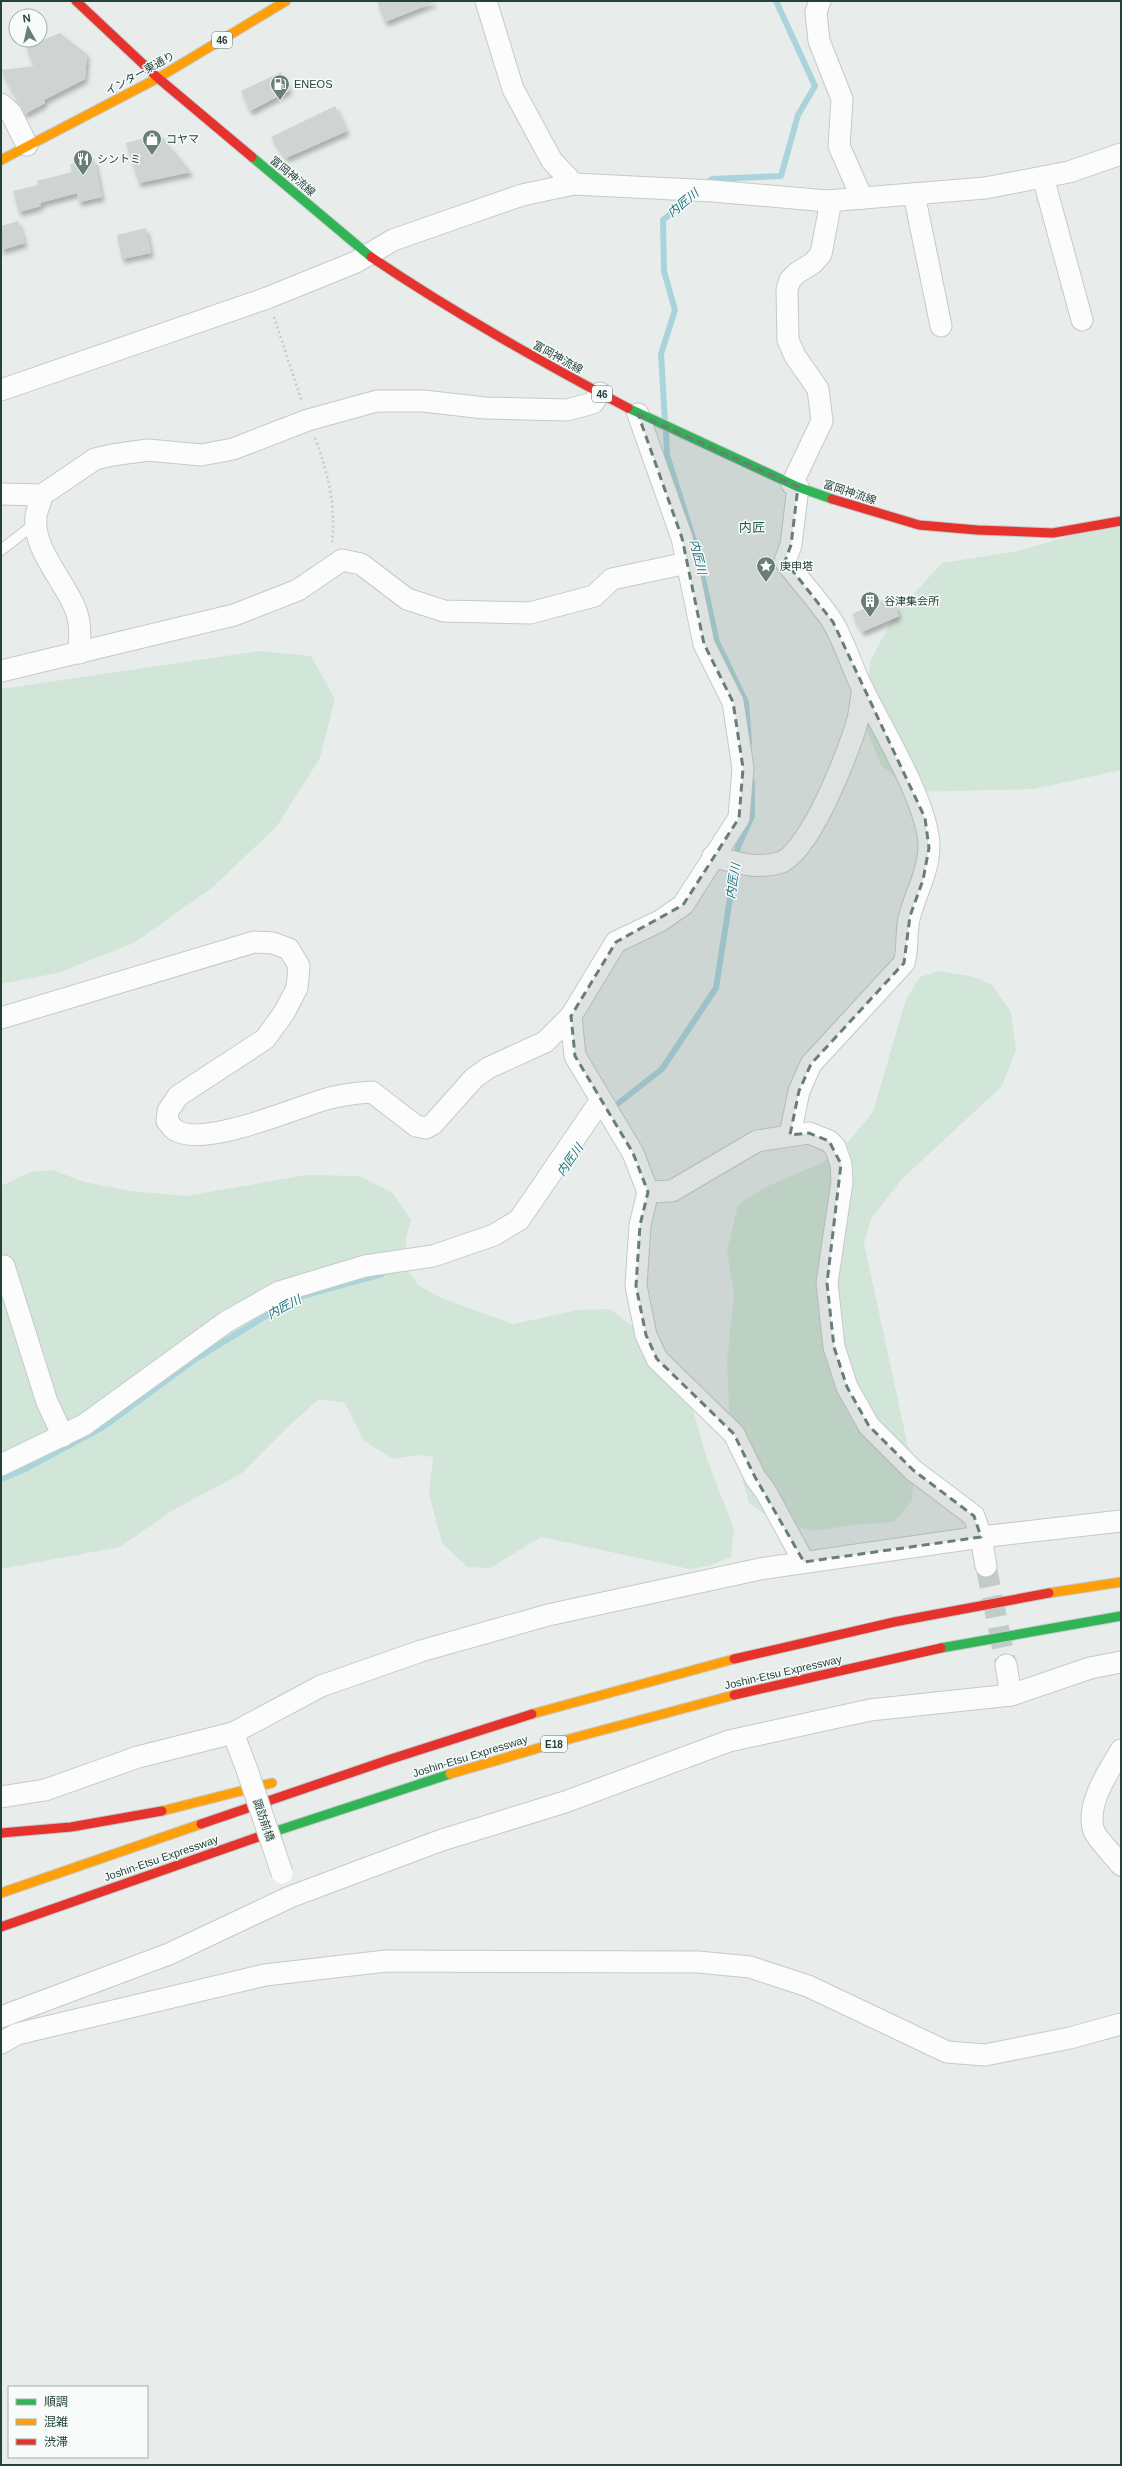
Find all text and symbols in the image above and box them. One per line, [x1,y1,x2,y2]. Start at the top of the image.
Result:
north arrow [8,8,48,48]
text: N [22,12,31,25]
road number: 46 [212,32,232,48]
street label: インター東通り [103,49,177,97]
fuel station icon: ENEOS [269,73,291,101]
place label: ENEOS [294,78,333,90]
shop icon: コヤマ [141,128,163,156]
place label: コヤマ [166,133,199,145]
restaurant icon: シントミ [72,148,94,176]
place label: シントミ [97,153,141,165]
street label: 富岡神流線 [268,154,318,198]
water label: 内匠川 [665,185,703,220]
street label: 富岡神流線 [531,338,585,376]
road number: 46 [592,386,612,402]
street label: 富岡神流線 [822,478,878,506]
district label: 内匠 [739,520,765,535]
water label: 内匠川 [687,538,710,578]
place icon: 庚申塔 [755,555,777,583]
place label: 庚申塔 [780,560,813,572]
building icon: 谷津集会所 [859,590,881,618]
place label: 谷津集会所 [884,595,940,607]
water label: 内匠川 [723,860,743,900]
water label: 内匠川 [554,1140,587,1179]
water label: 内匠川 [265,1291,305,1322]
street label: Joshin-Etsu Expressway [723,1653,843,1691]
street label: Joshin-Etsu Expressway [411,1733,530,1779]
road number: E18 [541,1736,567,1752]
street label: 諏訪前橋 [251,1797,277,1843]
street label: Joshin-Etsu Expressway [102,1833,220,1883]
legend [8,2386,148,2458]
text: 順調 [44,2395,68,2409]
text: 混雑 [44,2415,68,2429]
text: 渋滞 [44,2435,68,2449]

